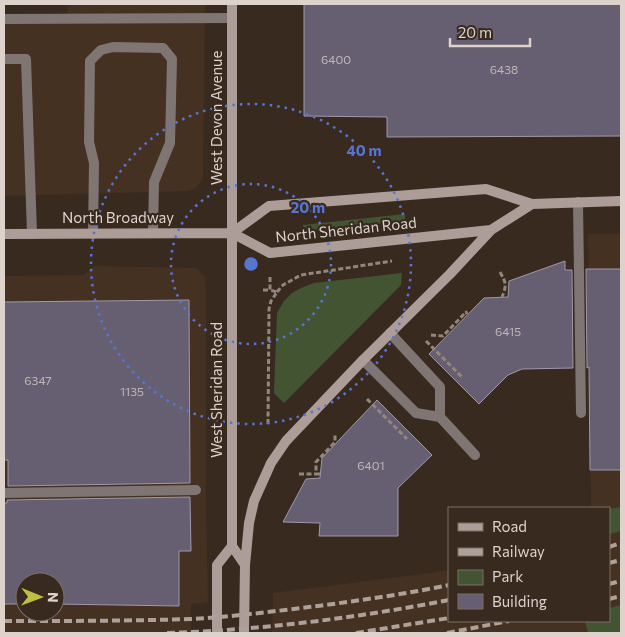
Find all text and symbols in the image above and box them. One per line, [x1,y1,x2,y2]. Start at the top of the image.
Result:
scale bar [450,15,530,47]
text: 20 m [458,23,492,41]
street label: West Devon Avenue [207,51,225,185]
house number: 6400 [321,52,351,66]
house number: 6438 [490,62,518,76]
text: 40 m [346,141,382,159]
text: 20 m [291,198,325,216]
street label: North Broadway [62,208,174,226]
street label: North Sheridan Road [274,213,417,245]
centre of rings [242,255,260,273]
street label: West Sheridan Road [207,322,225,458]
house number: 6415 [495,324,521,338]
house number: 6347 [24,373,52,387]
house number: 1135 [120,384,144,398]
house number: 6401 [357,458,385,472]
legend [448,507,610,622]
text: Road [492,517,527,535]
text: Railway [492,542,545,560]
text: Park [492,567,523,585]
north arrow [15,572,65,622]
text: N [45,592,62,603]
text: Building [492,592,547,610]

